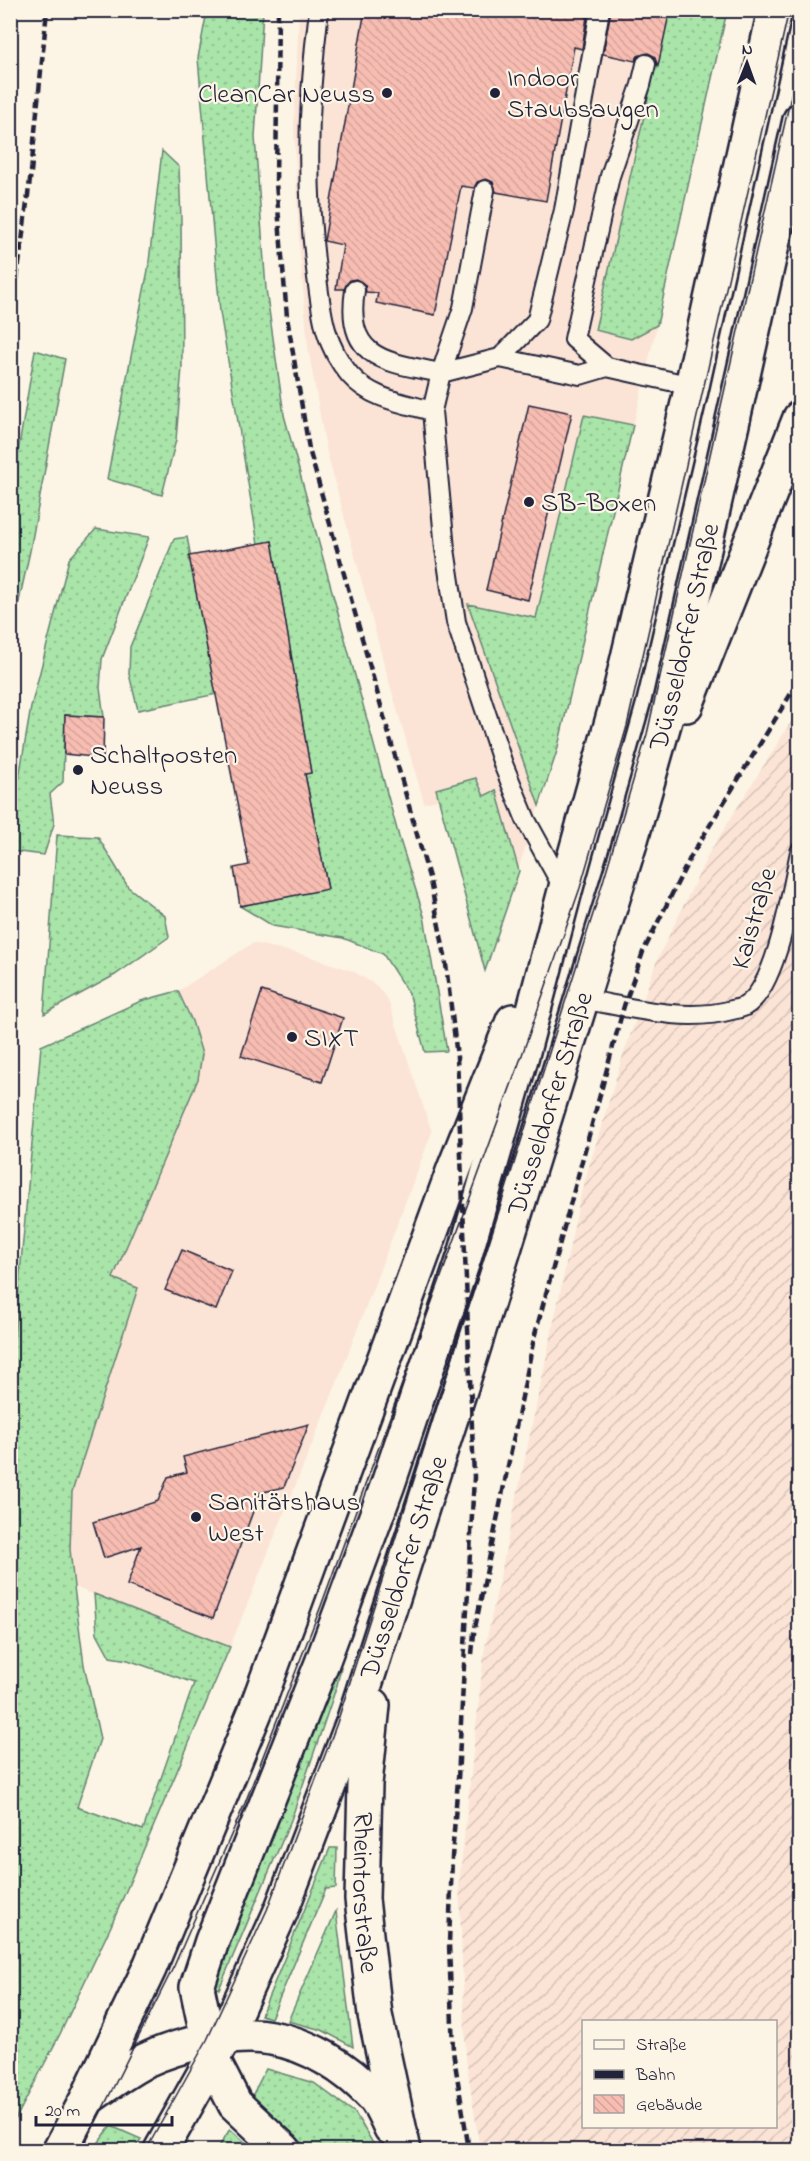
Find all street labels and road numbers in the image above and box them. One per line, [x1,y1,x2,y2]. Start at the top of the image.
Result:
street label: Düsseldorfer Straße [640,519,731,756]
street label: Kaistraße [722,862,789,974]
street label: Düsseldorfer Straße [498,987,605,1222]
street label: Düsseldorfer Straße [351,1450,460,1685]
street label: Rheintorstraße [340,1811,387,1976]

